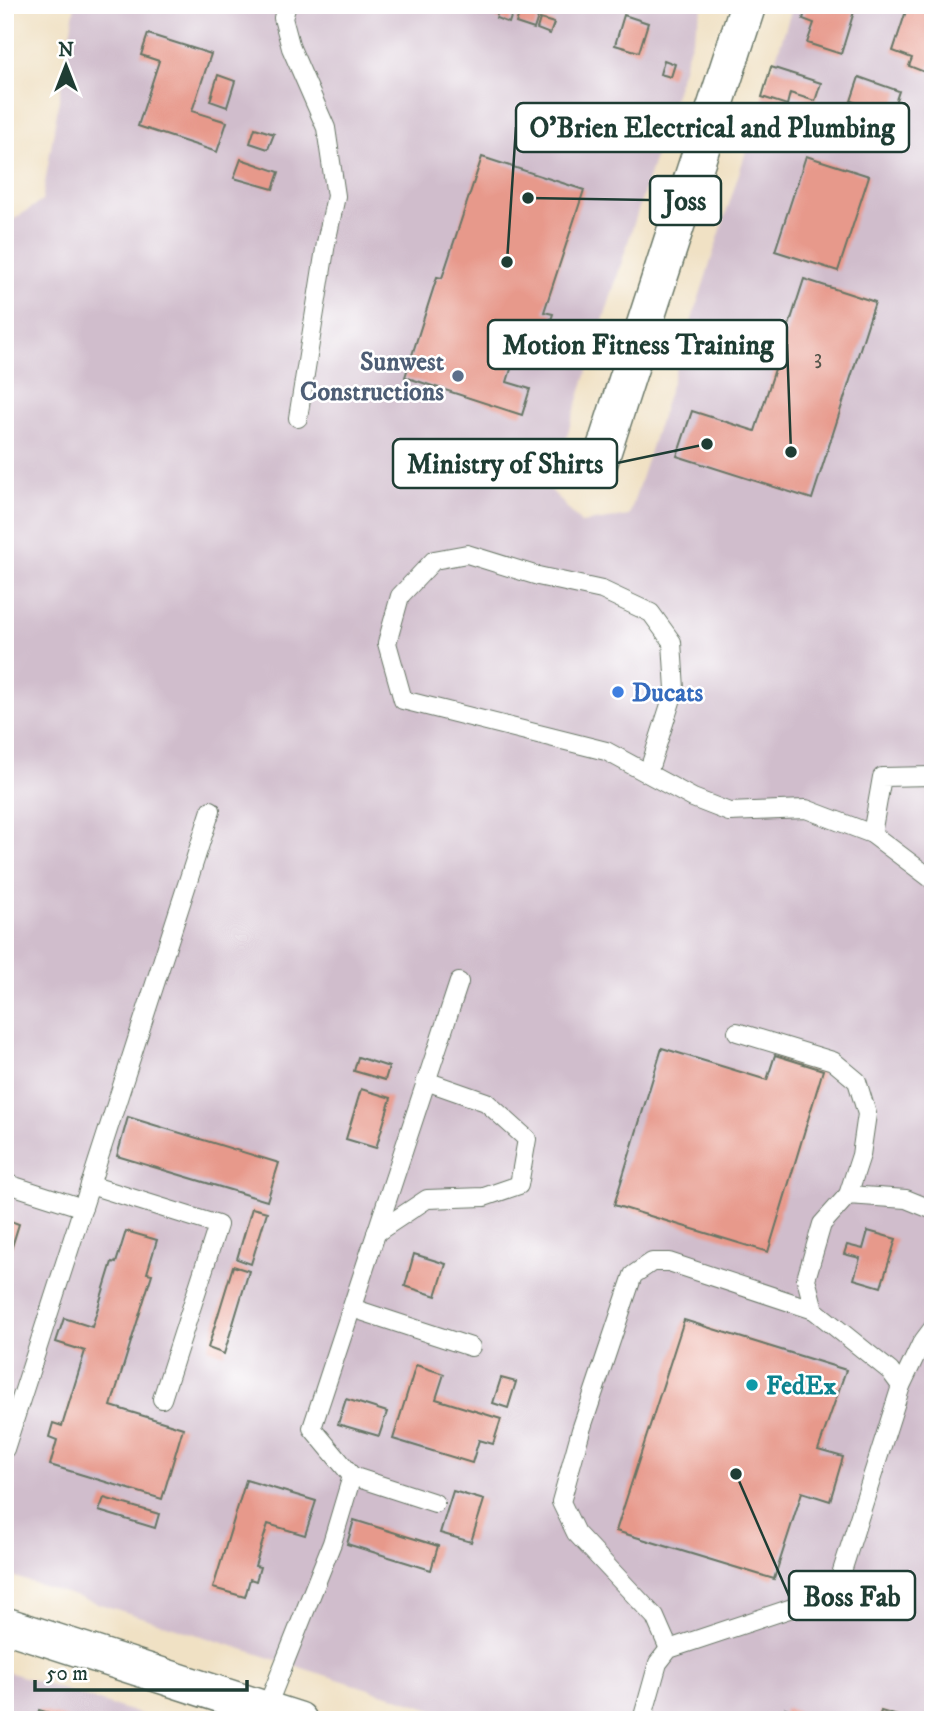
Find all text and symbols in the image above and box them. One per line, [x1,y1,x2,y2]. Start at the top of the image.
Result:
north arrow [32,32,102,102]
text: N [58,39,74,62]
callout: O'Brien Electrical and Plumbing [516,103,909,152]
text: O'Brien Electrical and Plumbing [529,111,896,146]
callout: Joss [650,176,721,225]
text: Joss [661,184,707,219]
callout: Motion Fitness Training [488,320,787,369]
text: Motion Fitness Training [502,328,775,363]
house number: 3 [814,343,822,372]
place label: Sunwest Constructions [300,346,445,409]
marker: Sunwest Constructions [450,368,466,384]
callout: Ministry of Shirts [393,439,617,488]
text: Ministry of Shirts [407,447,604,482]
place label: Ducats [632,677,703,710]
marker: Ducats [610,684,626,700]
place label: FedEx [766,1370,836,1403]
marker: FedEx [744,1377,760,1393]
callout: Boss Fab [789,1571,915,1620]
text: Boss Fab [803,1580,901,1615]
scale bar [35,1648,247,1692]
text: 50 m [46,1661,88,1687]

